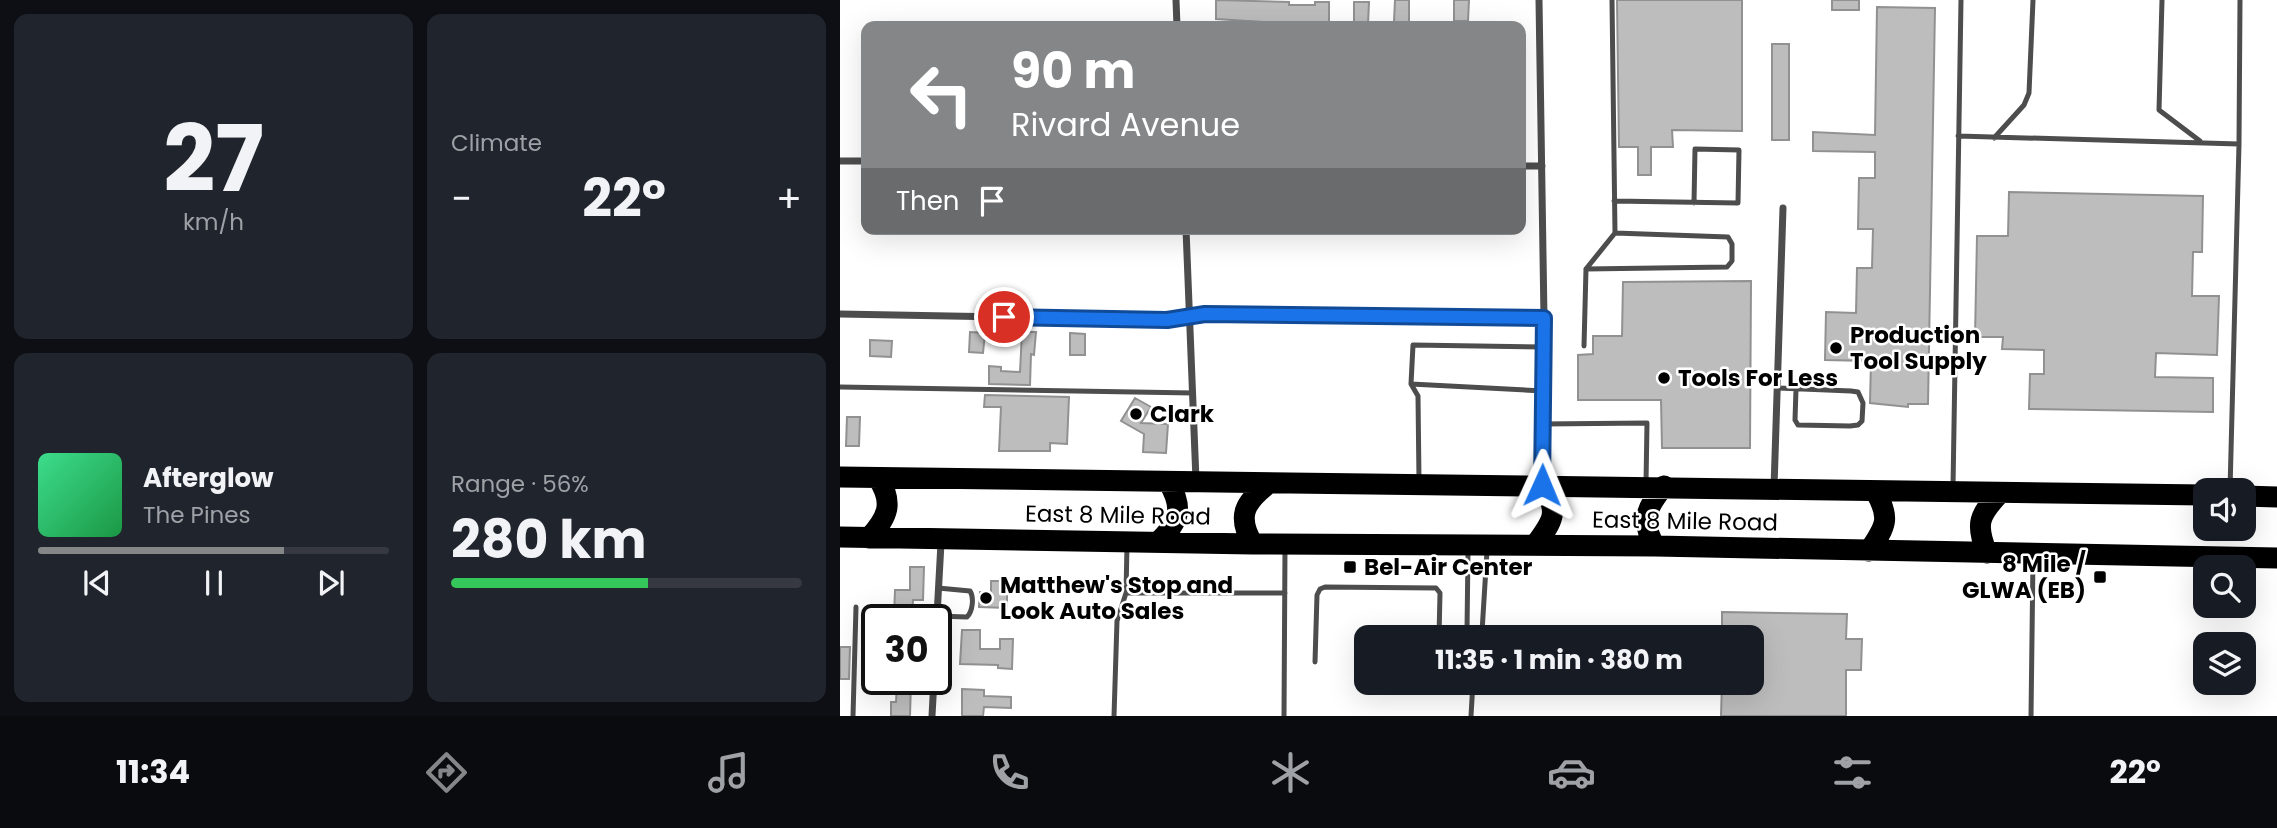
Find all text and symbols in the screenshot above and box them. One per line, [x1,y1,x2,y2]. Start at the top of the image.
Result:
text: 90 m [1011,37,1135,105]
icon: left [896,49,987,140]
text: 27 [163,95,264,223]
text: Rivard Avenue [1011,102,1240,147]
text: Climate [451,127,542,159]
text: 22° [582,162,666,235]
text: − [451,172,472,225]
text: + [776,172,802,225]
icon: arrive [973,182,1011,220]
text: Then [896,183,959,219]
text: km/h [183,206,244,238]
pin [974,287,1034,347]
icon: arrive [985,298,1023,336]
place label: Production Tool Supply [1850,319,1987,377]
marker: Production Tool Supply [1828,340,1844,356]
place label: Tools For Less [1678,362,1838,394]
marker: Tools For Less [1656,370,1672,386]
place label: Clark [1150,398,1215,430]
marker: Clark [1128,406,1144,422]
position arrow [1505,448,1579,522]
text: Afterglow [143,460,274,496]
text: Range · 56% [451,468,589,500]
map controls [2193,478,2256,695]
button: sound [2193,478,2256,541]
street label: East 8 Mile Road [1025,497,1211,533]
text: The Pines [143,499,251,531]
text: 280 km [451,503,647,576]
street label: East 8 Mile Road [1592,503,1778,539]
place label: 8 Mile / GLWA (EB) [1962,548,2087,606]
place label: Bel-Air Center [1364,551,1533,583]
button: search [2193,555,2256,618]
marker: Bel-Air Center [1342,559,1358,575]
icon: previous [78,564,116,602]
icon: pause [195,564,233,602]
icon: next [312,564,350,602]
place label: Matthew's Stop and Look Auto Sales [1000,569,1233,627]
marker: 8 Mile / GLWA (EB) [2092,569,2108,585]
marker: Matthew's Stop and Look Auto Sales [978,590,994,606]
speed limit sign: 30 [861,604,952,695]
button: layers [2193,632,2256,695]
text: 11:35 · 1 min · 380 m [1435,642,1683,678]
icon: directions [422,748,471,797]
icon: music [704,748,753,797]
icon: phone [985,748,1034,797]
icon: climate [1266,748,1315,797]
icon: car [1547,748,1596,797]
icon: filters [1828,748,1877,797]
text: 11:34 [116,749,190,794]
text: 22° [2109,749,2161,794]

